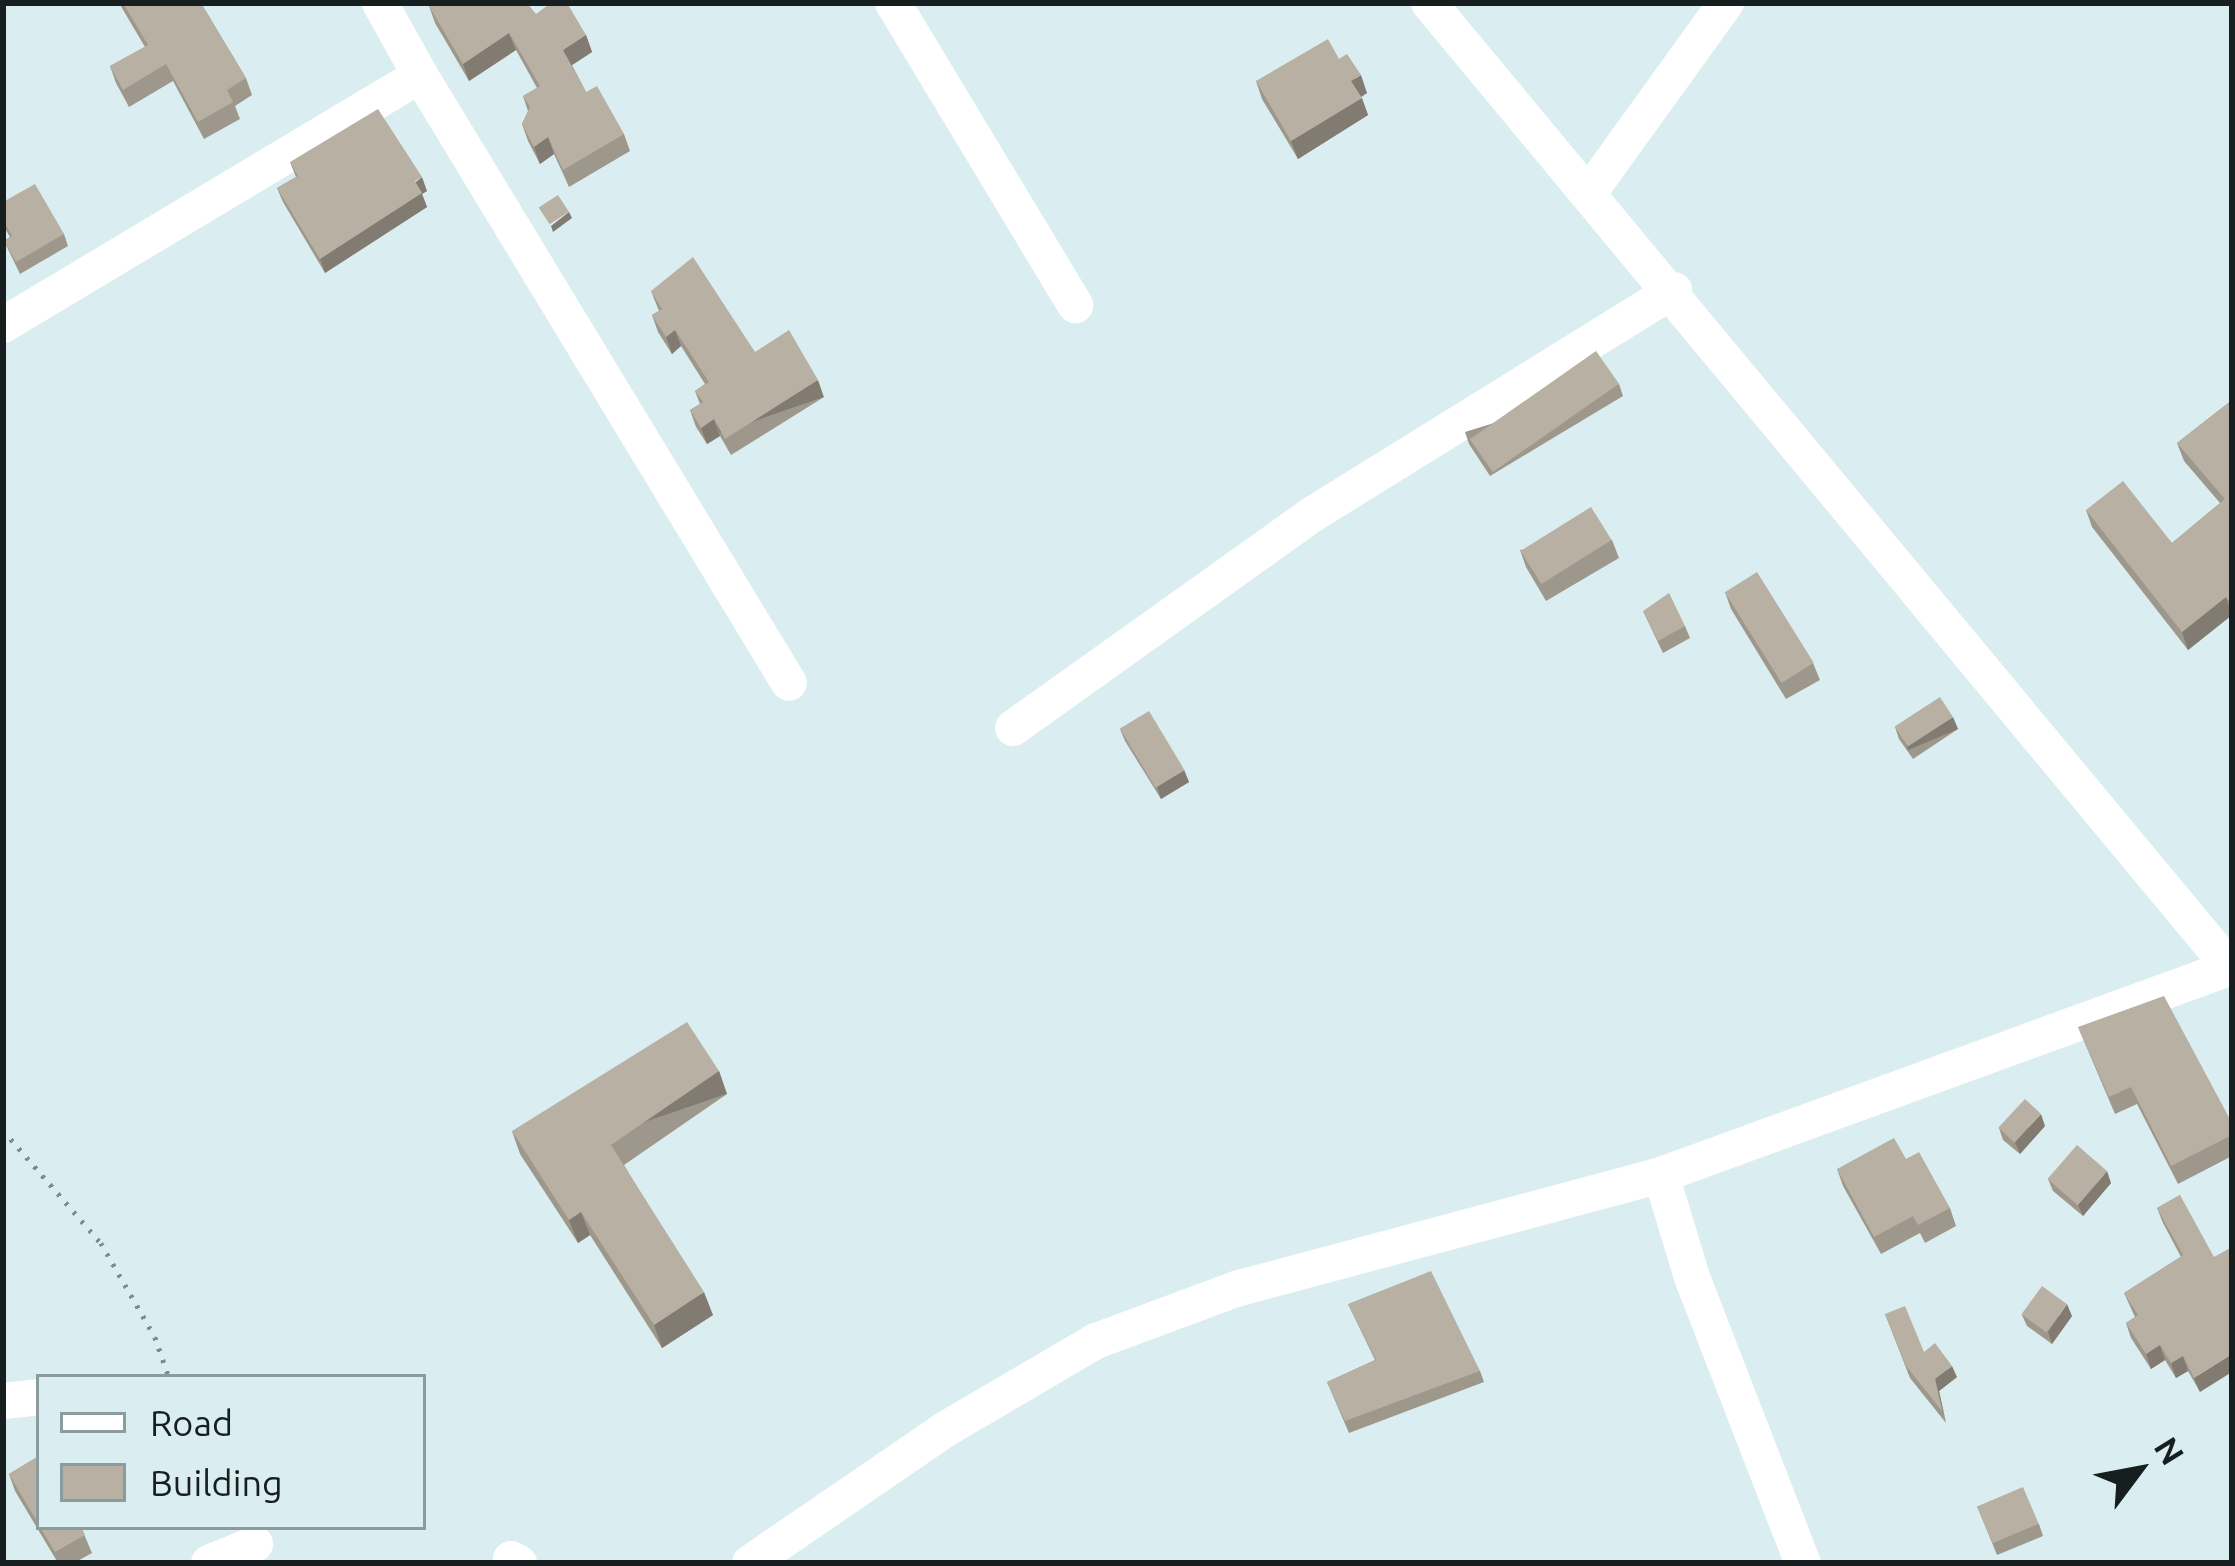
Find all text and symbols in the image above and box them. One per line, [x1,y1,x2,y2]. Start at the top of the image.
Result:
legend [36,1374,426,1530]
text: Road [150,1402,233,1443]
north arrow [2079,1410,2199,1530]
text: N [2148,1430,2192,1471]
text: Building [150,1462,283,1503]

